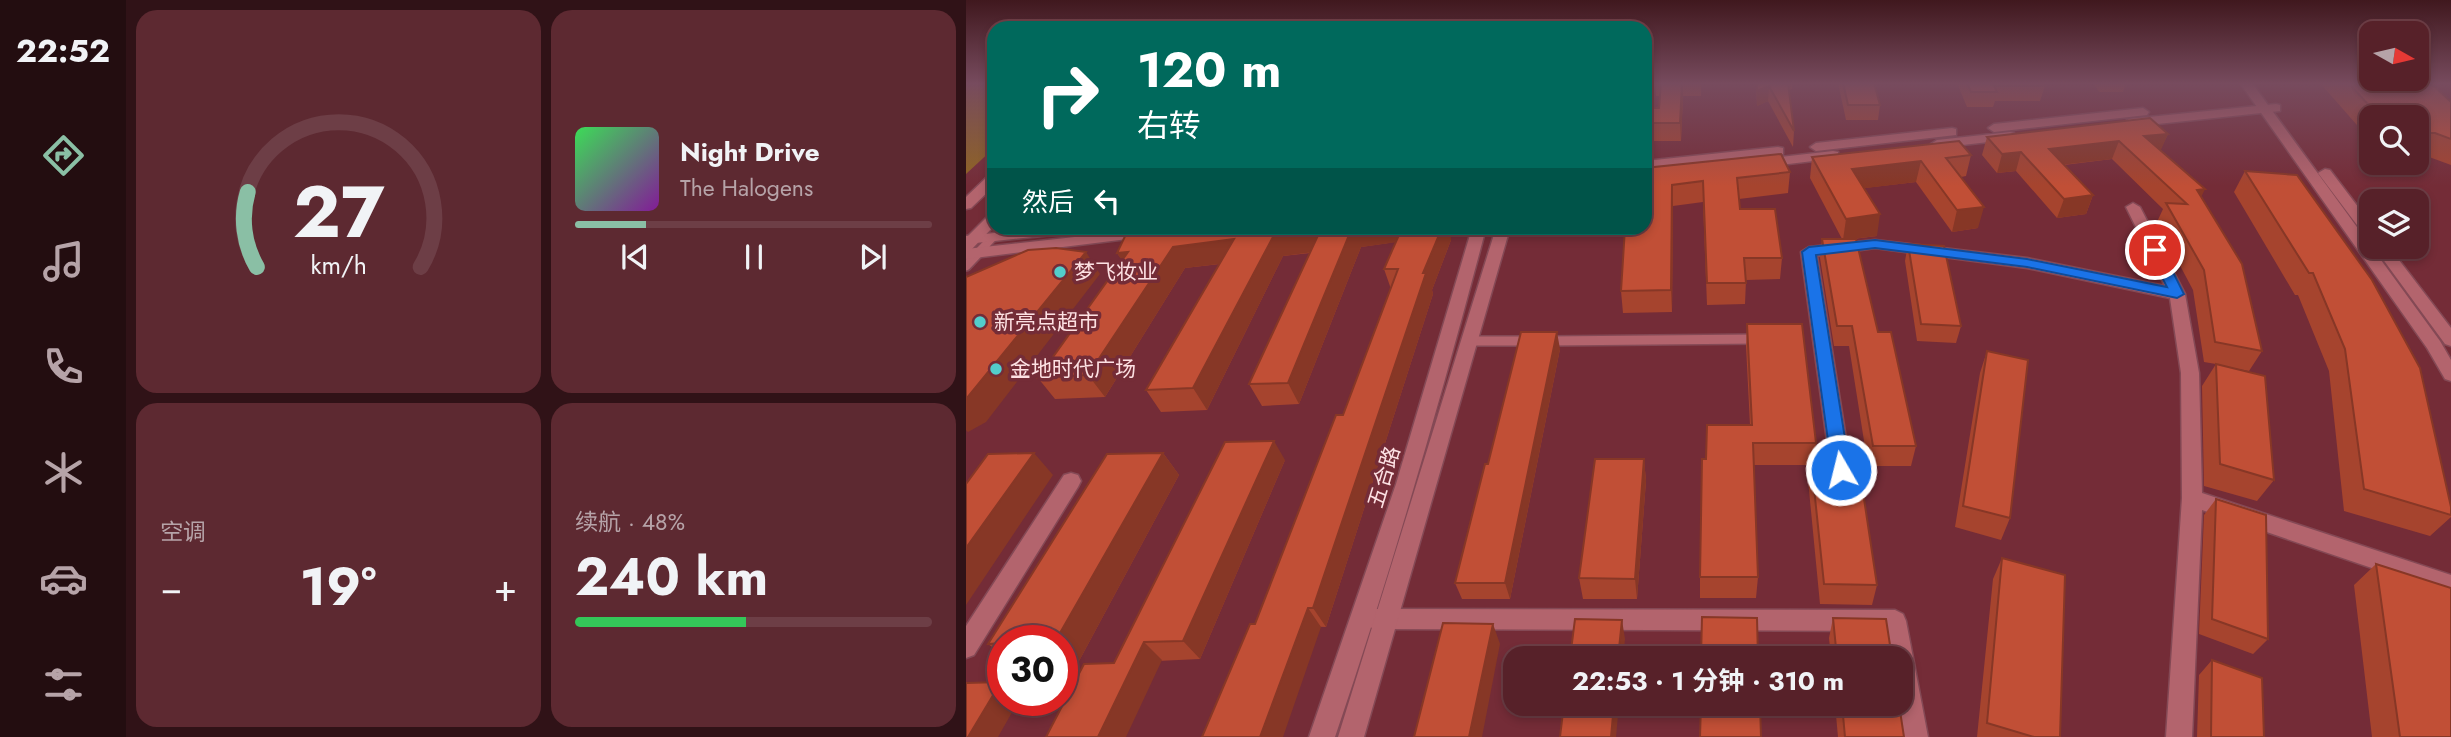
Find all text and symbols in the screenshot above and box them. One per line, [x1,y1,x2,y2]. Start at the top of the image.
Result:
north arrow [2359,21,2429,91]
map controls [2359,21,2429,259]
text: 22:52 [16,28,110,74]
text: 120 m [1137,35,1281,105]
icon: right [1022,49,1113,140]
text: 右转 [1137,103,1201,149]
button: search [2359,105,2429,175]
icon: directions [39,131,88,180]
text: Night Drive [680,133,820,171]
text: 27 [293,160,384,265]
text: The Halogens [680,171,813,205]
icon: left [1088,182,1126,220]
text: 然后 [1022,183,1074,221]
button: layers [2359,189,2429,259]
pin [2125,220,2185,280]
icon: arrive [2136,231,2174,269]
icon: music [39,237,88,286]
icon: previous [616,238,654,276]
icon: pause [735,238,773,276]
icon: next [854,238,892,276]
text: km/h [310,247,367,283]
place label: 梦飞妆业 [1074,257,1158,287]
marker: 梦飞妆业 [1052,264,1068,280]
place label: 新亮点超市 [994,307,1099,337]
marker: 新亮点超市 [972,314,988,330]
icon: phone [39,342,88,391]
place label: 金地时代广场 [1010,354,1136,384]
marker: 金地时代广场 [988,361,1004,377]
position arrow [1804,433,1878,507]
street label: 五合路 [1360,442,1408,512]
icon: climate [39,448,88,497]
text: 续航 · 48% [575,505,685,539]
text: 空调 [160,515,206,549]
text: 240 km [575,539,768,615]
text: 19° [300,549,376,625]
icon: car [39,554,88,603]
text: − [160,560,182,615]
text: + [494,560,517,615]
speed limit sign: 30 [987,625,1078,716]
icon: filters [39,660,88,709]
text: 22:53 · 1 分钟 · 310 m [1572,662,1844,700]

